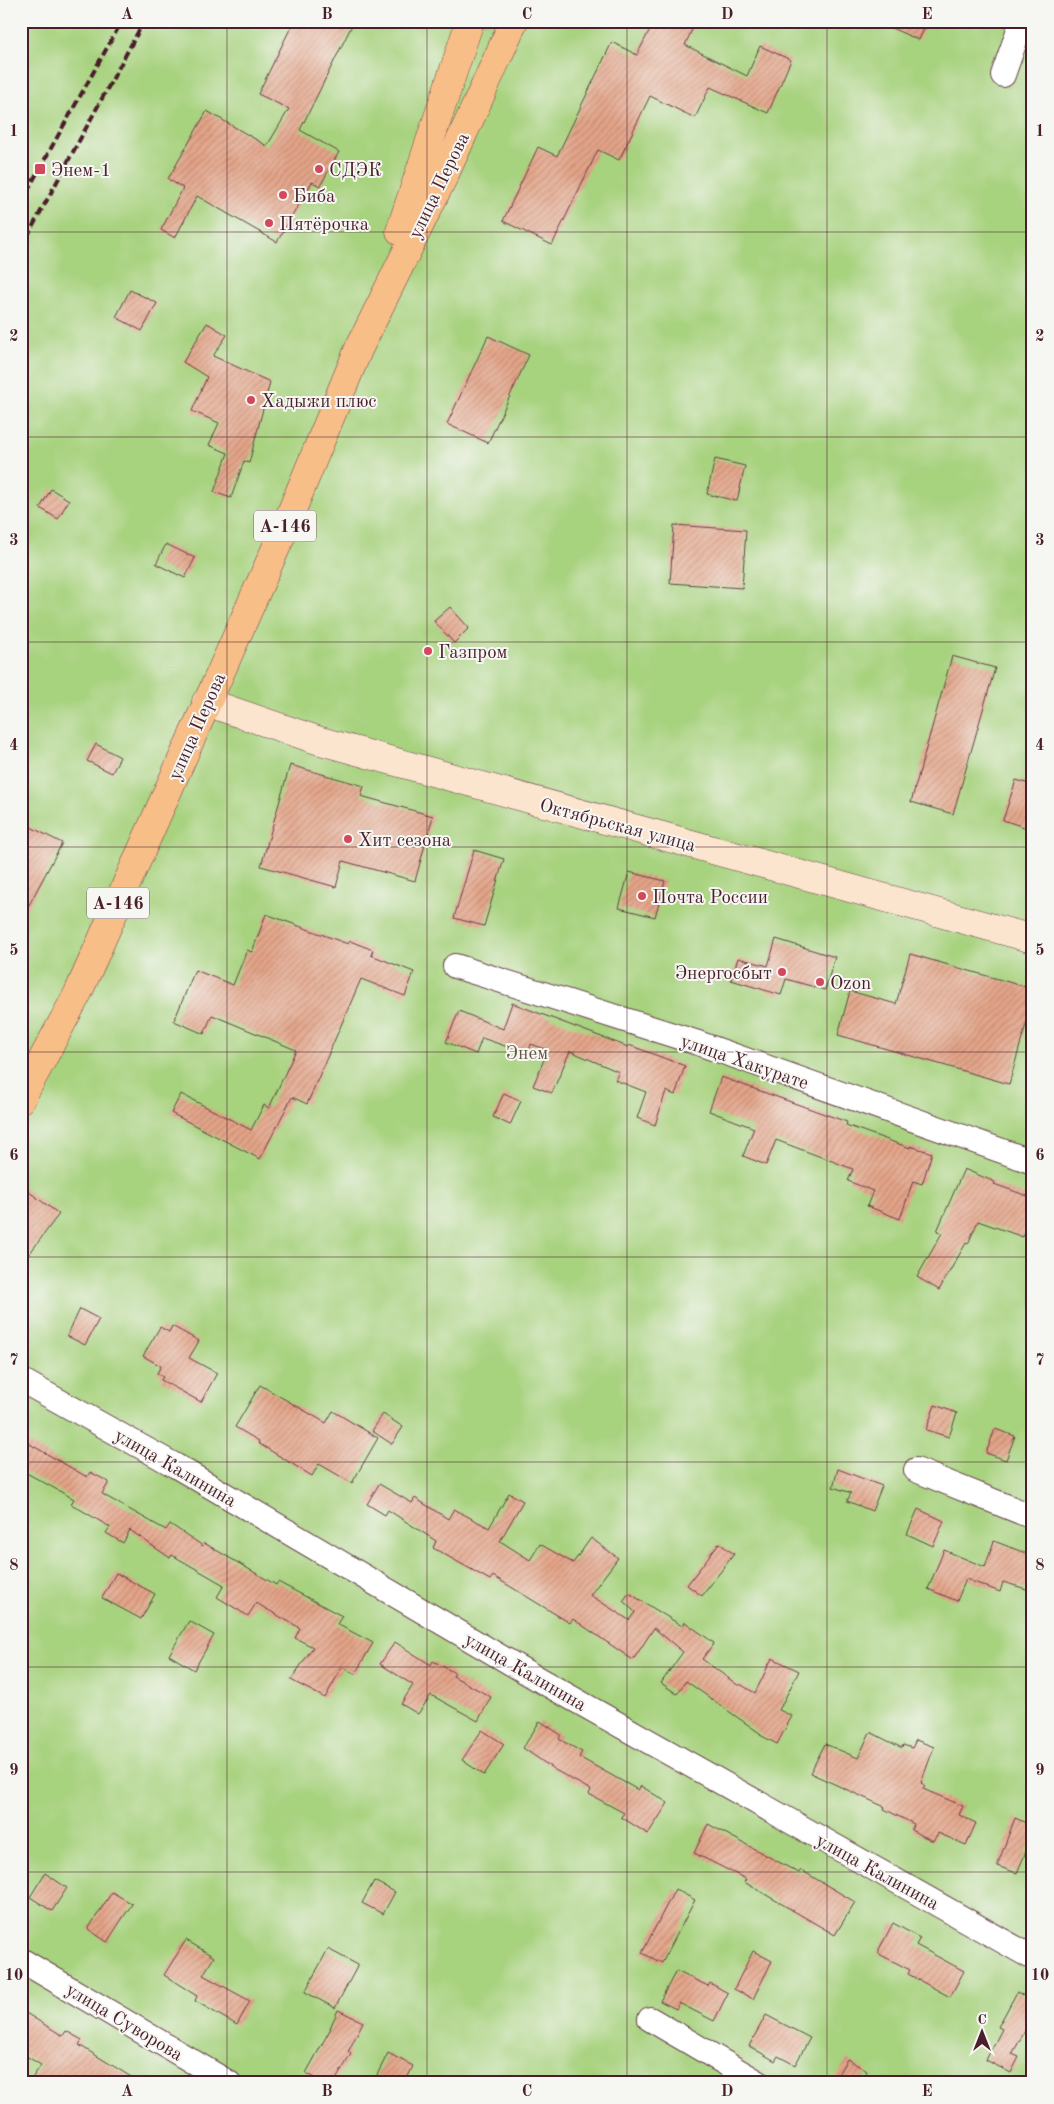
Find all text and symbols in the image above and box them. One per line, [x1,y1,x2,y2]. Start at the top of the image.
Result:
text: A [121,7,133,23]
text: B [321,7,333,23]
text: C [522,7,532,23]
text: D [721,7,733,23]
text: E [921,7,933,23]
text: 1 [9,124,19,140]
text: 1 [1035,124,1045,140]
street label: улица Перова [406,130,474,242]
marker: Энем-1 [33,162,47,176]
place label: Энем-1 [51,162,111,181]
place label: СДЭК [329,162,382,181]
marker: СДЭК [313,163,325,175]
place label: Биба [293,188,336,207]
marker: Биба [277,189,289,201]
place label: Пятёрочка [279,216,370,235]
marker: Пятёрочка [263,217,275,229]
text: 2 [9,329,19,345]
text: 2 [1035,329,1045,345]
place label: Хадыжи плюс [261,393,377,412]
marker: Хадыжи плюс [245,394,257,406]
road number: А-146 [254,511,316,542]
text: 3 [9,533,19,549]
text: 3 [1035,533,1045,549]
place label: Газпром [438,644,508,663]
marker: Газпром [422,645,434,657]
street label: улица Перова [166,670,231,784]
text: 4 [9,738,19,754]
text: 4 [1035,738,1045,754]
street label: Октябрьская улица [537,796,698,857]
place label: Хит сезона [358,832,452,851]
marker: Хит сезона [342,833,354,845]
road number: А-146 [87,888,149,918]
place label: Почта России [652,889,768,908]
marker: Почта России [636,890,648,902]
text: 5 [9,943,19,959]
text: 5 [1035,943,1045,959]
place label: Энергосбыт [675,965,772,984]
marker: Энергосбыт [776,966,788,978]
place label: Ozon [830,975,871,994]
marker: Ozon [814,976,826,988]
street label: улица Хакурате [678,1033,811,1094]
park label: Энем [506,1045,548,1064]
text: 6 [9,1148,19,1164]
text: 6 [1035,1148,1045,1164]
text: 7 [9,1353,19,1369]
text: 7 [1035,1353,1045,1369]
street label: улица Калинина [111,1427,240,1512]
text: 8 [9,1558,19,1574]
text: 8 [1035,1558,1045,1574]
street label: улица Калинина [461,1631,590,1716]
text: 9 [9,1763,19,1779]
text: 9 [1035,1763,1045,1779]
street label: улица Калинина [812,1832,942,1915]
text: 10 [5,1968,23,1984]
text: 10 [1031,1968,1049,1984]
street label: улица Суворова [62,1981,186,2066]
north arrow [956,2006,1006,2056]
text: С [977,2013,987,2027]
text: A [121,2084,133,2100]
text: B [321,2084,333,2100]
text: C [522,2084,532,2100]
text: D [721,2084,733,2100]
text: E [921,2084,933,2100]

